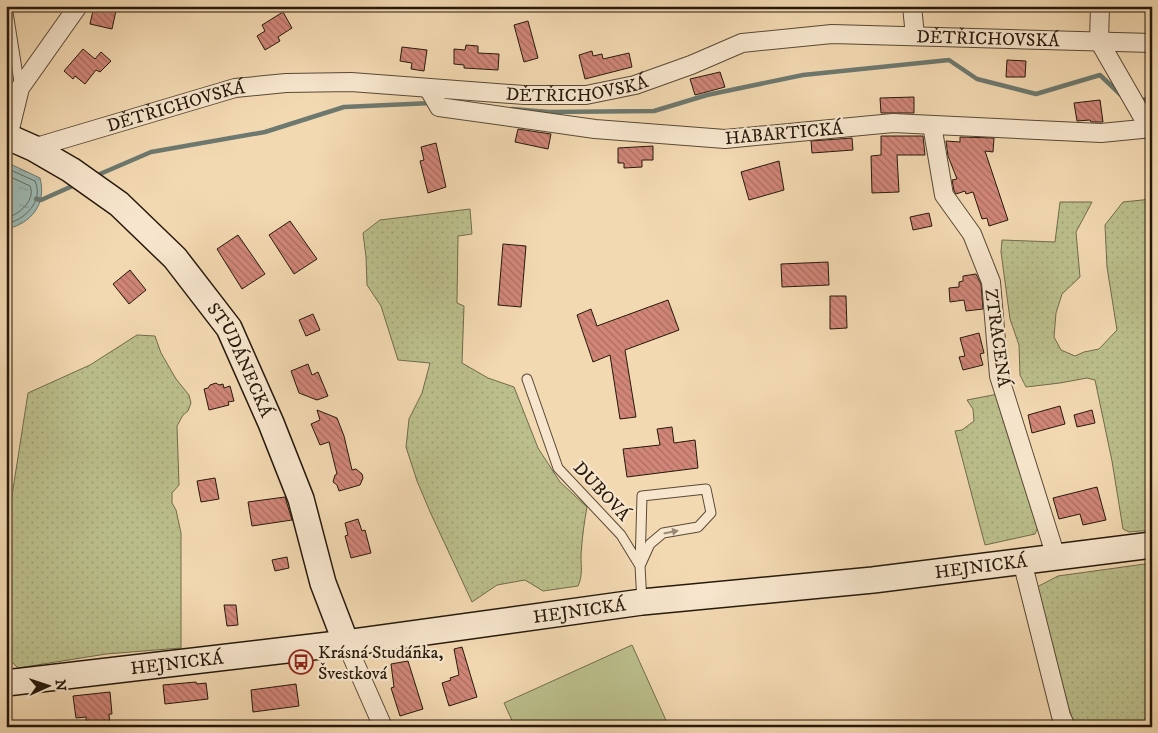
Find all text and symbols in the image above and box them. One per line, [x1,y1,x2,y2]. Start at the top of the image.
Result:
street label: DĚTŘICHOVSKÁ [916,26,1060,52]
street label: DĚTŘICHOVSKÁ [505,70,652,107]
street label: DĚTŘICHOVSKÁ [104,76,247,137]
street label: HABARTICKÁ [724,117,845,150]
street label: ZTRACENÁ [979,287,1016,389]
street label: STUDÁNECKÁ [202,299,278,421]
street label: DUBOVÁ [568,457,635,526]
one-way arrow [663,528,679,536]
street label: HEJNICKÁ [933,550,1029,584]
street label: HEJNICKÁ [532,593,628,629]
place label: Krásná Studánka, Švestková [318,642,444,685]
street label: HEJNICKÁ [129,646,225,680]
bus stop icon: Krásná Studánka, Švestková [288,649,314,675]
north arrow [22,660,72,710]
text: N [51,679,69,692]

